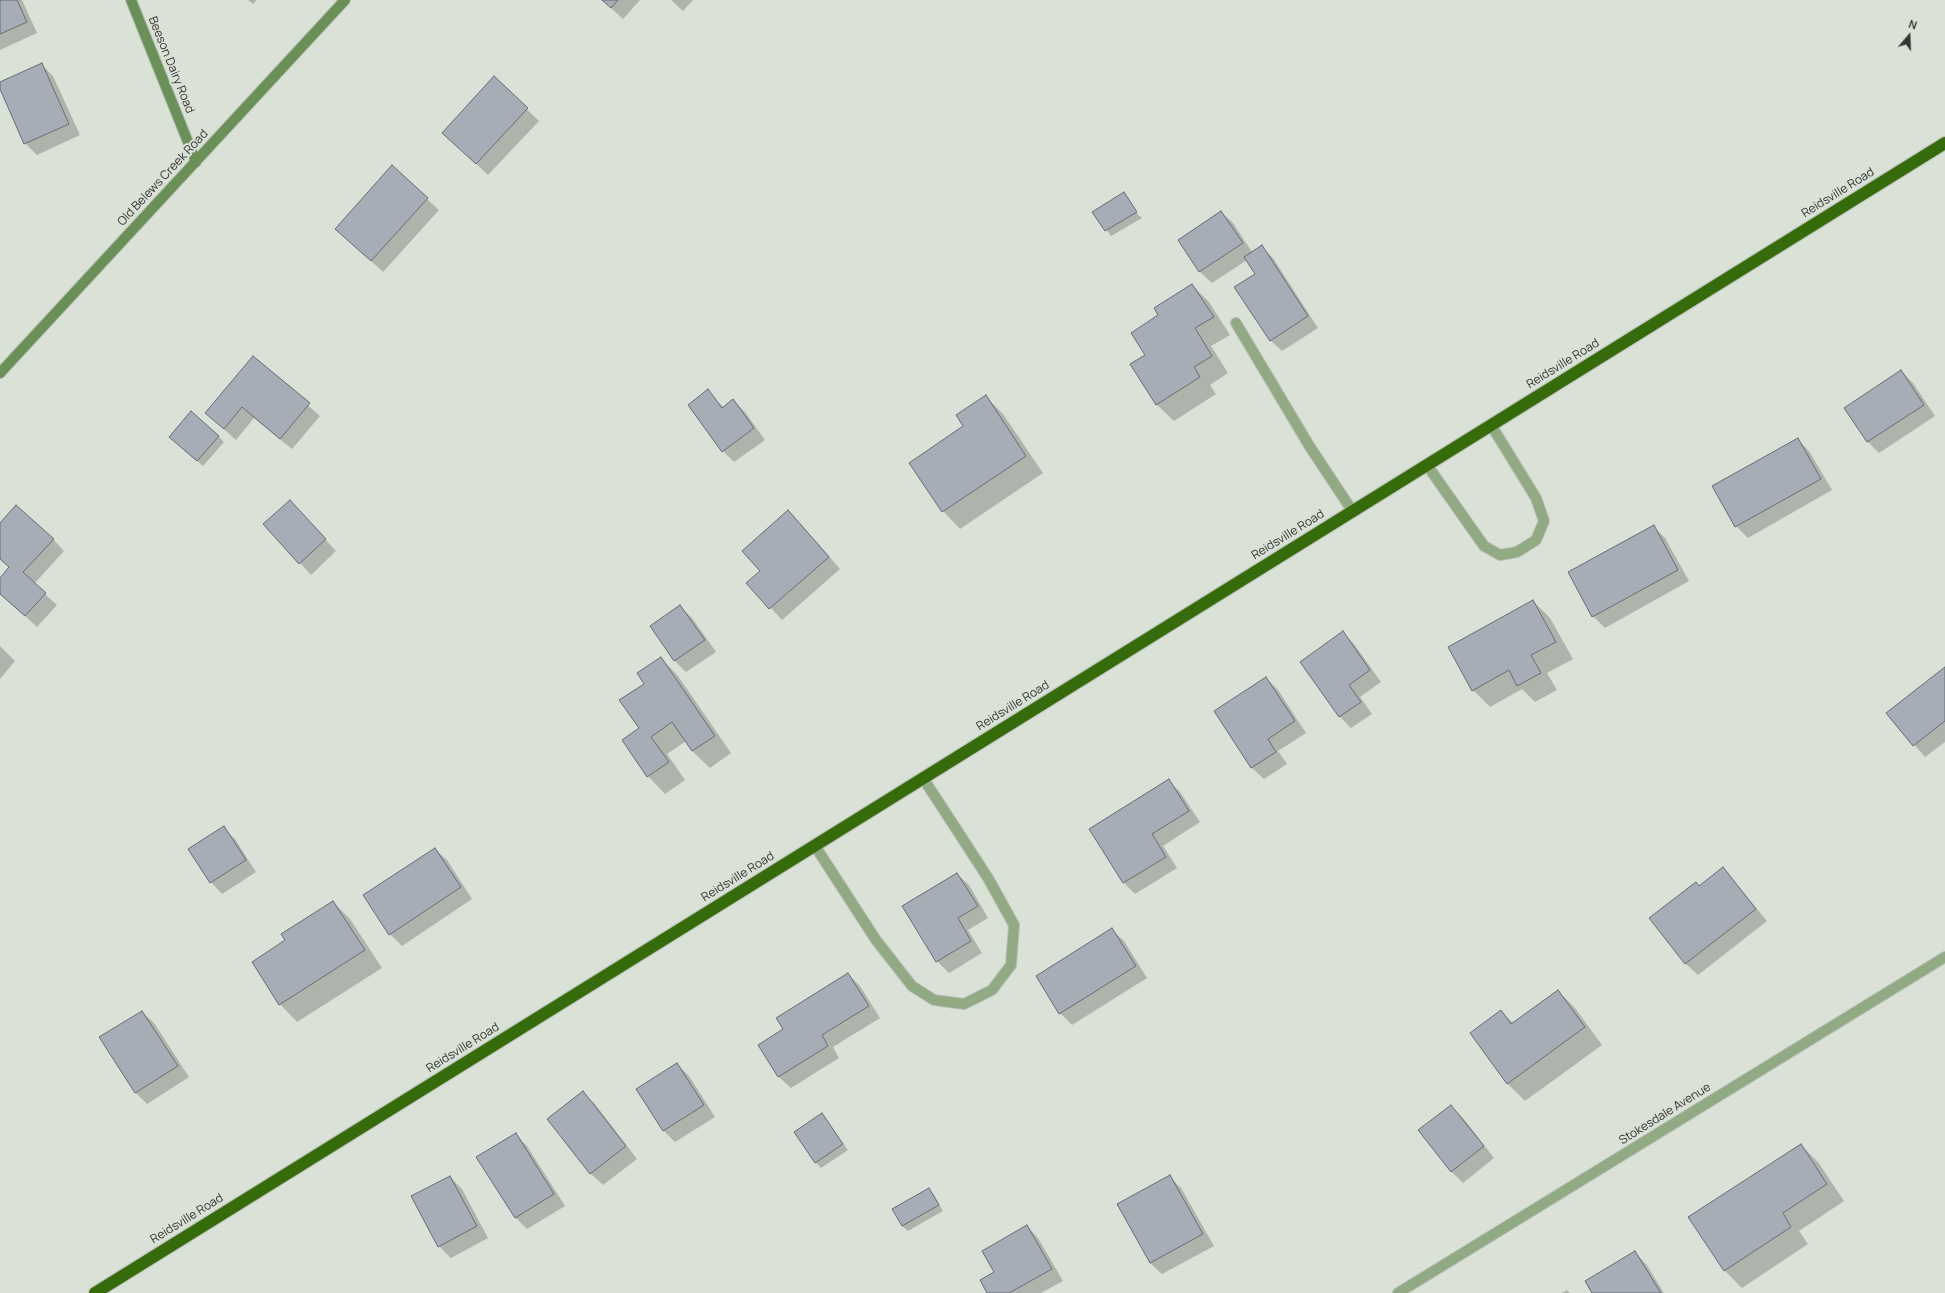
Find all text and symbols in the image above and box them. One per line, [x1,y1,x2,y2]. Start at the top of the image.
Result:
street label: Beeson Dairy Road [145,14,197,116]
north arrow [1889,16,1929,56]
text: N [1907,16,1919,33]
street label: Old Belews Creek Road [115,127,211,229]
street label: Reidsville Road [1799,165,1877,221]
street label: Reidsville Road [1524,336,1602,392]
street label: Reidsville Road [1249,507,1327,563]
street label: Reidsville Road [974,678,1052,734]
street label: Reidsville Road [699,849,777,905]
street label: Reidsville Road [424,1020,502,1076]
street label: Stokesdale Avenue [1617,1080,1713,1148]
street label: Reidsville Road [148,1191,226,1247]

